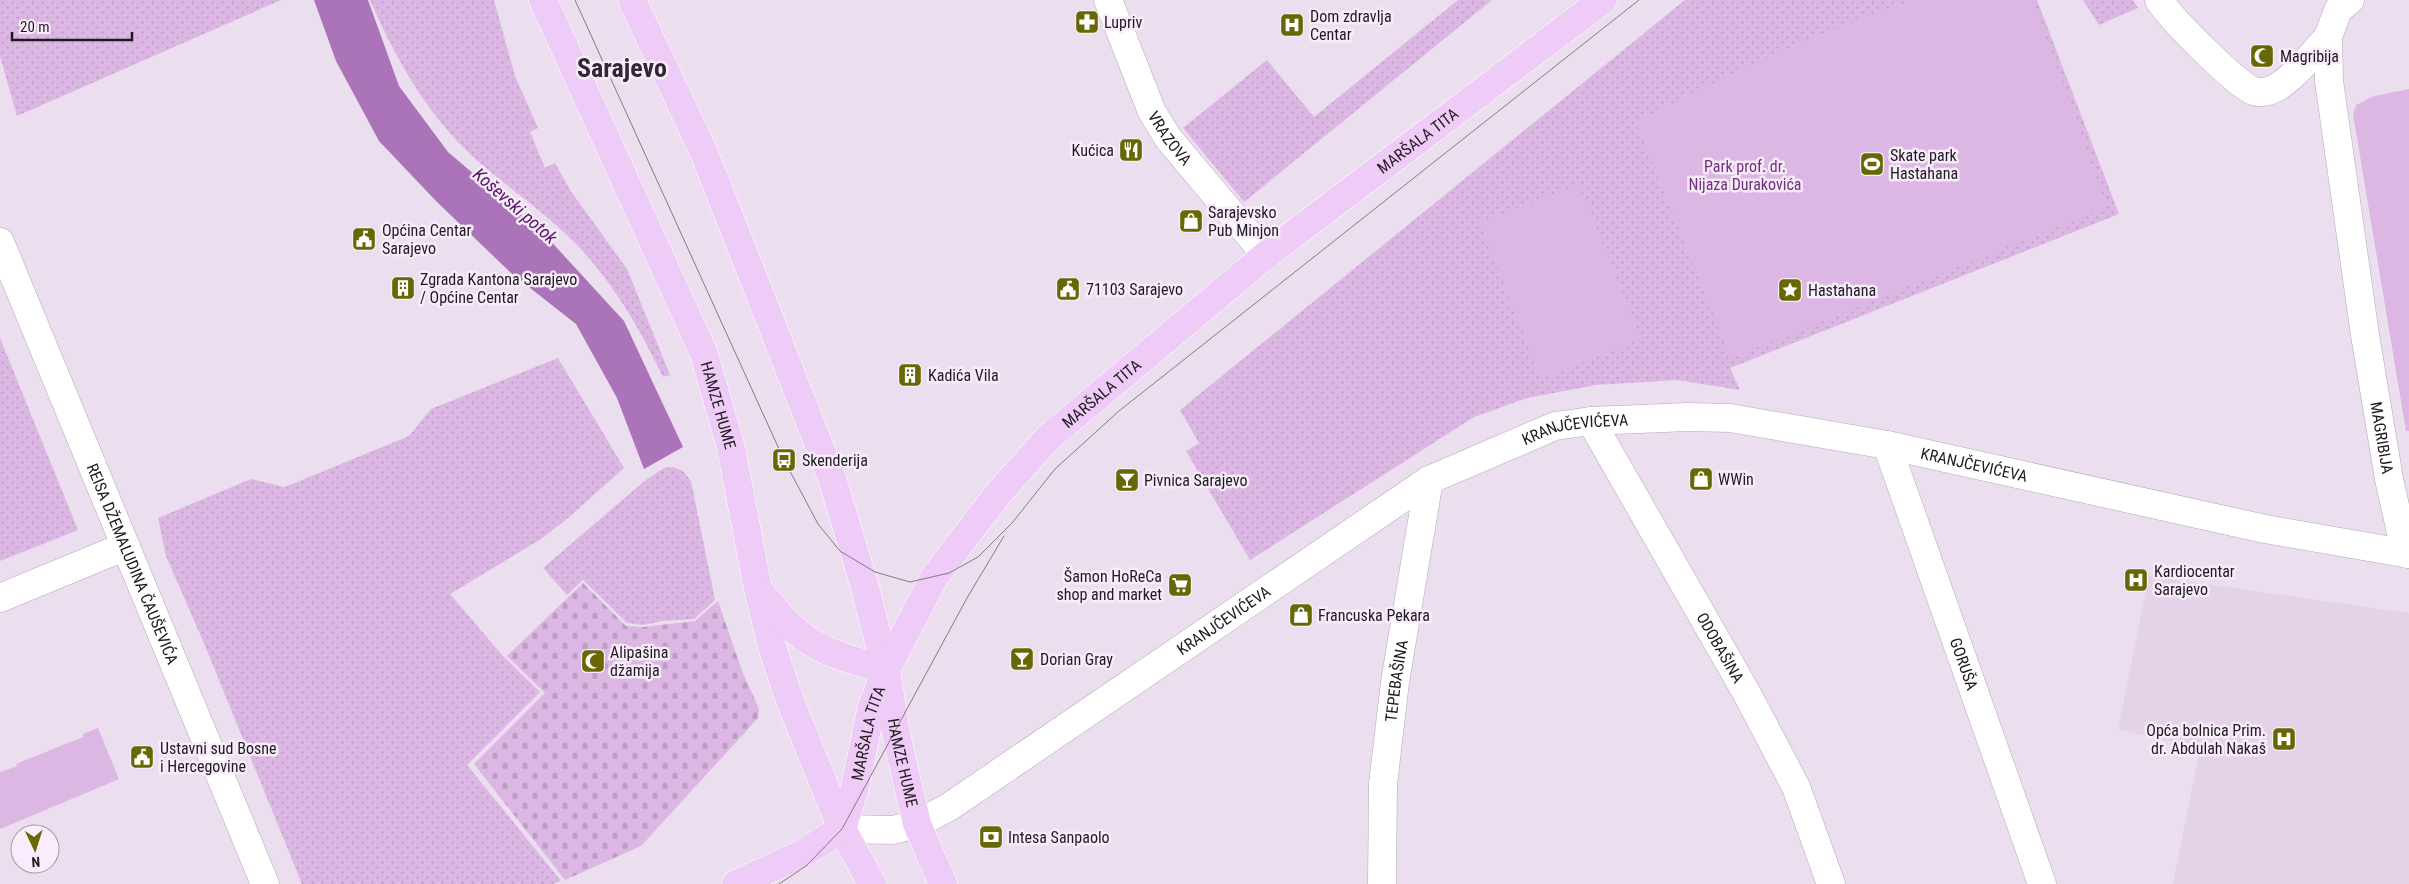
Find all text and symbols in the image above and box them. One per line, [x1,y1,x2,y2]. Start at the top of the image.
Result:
place label: Dom zdravlja Centar [1310,7,1392,44]
pharmacy icon: Lupriv [1074,9,1100,35]
scale bar [12,10,132,42]
hospital icon: Dom zdravlja Centar [1279,12,1305,38]
place label: Lupriv [1104,13,1142,32]
text: 20 m [20,18,50,36]
mosque icon: Magribija [2249,43,2275,69]
place label: Magribija [2280,47,2339,66]
district label: Sarajevo [577,53,667,83]
street label: MARŠALA TITA [1373,104,1462,178]
street label: VRAZOVA [1144,108,1196,169]
restaurant icon: Kućica [1118,137,1144,163]
place label: Kućica [1072,141,1114,160]
place label: Skate park Hastahana [1890,146,1958,183]
sports icon: Skate park Hastahana [1859,151,1885,177]
park label: Park prof. dr. Nijaza Durakovića [1689,157,1801,194]
water label: Koševski potok [469,163,562,249]
place label: Sarajevsko Pub Minjon [1208,203,1279,240]
shop icon: Sarajevsko Pub Minjon [1178,208,1204,234]
place label: Općina Centar Sarajevo [382,221,471,258]
public building icon: Općina Centar Sarajevo [351,226,377,252]
place label: Zgrada Kantona Sarajevo / Općine Centar [420,270,577,307]
building icon: Zgrada Kantona Sarajevo / Općine Centar [390,275,416,301]
public building icon: 71103 Sarajevo [1055,276,1081,302]
place icon: Hastahana [1777,277,1803,303]
place label: 71103 Sarajevo [1086,280,1183,299]
place label: Hastahana [1808,281,1876,300]
street label: MARŠALA TITA [1058,355,1145,432]
street label: HAMZE HUME [697,359,740,451]
building icon: Kadića Vila [897,362,923,388]
place label: Kadića Vila [928,366,999,385]
street label: MAGRIBIJA [2366,400,2397,475]
street label: KRANJČEVIĆEVA [1519,410,1629,449]
street label: KRANJČEVIĆEVA [1919,444,2029,486]
bus stop icon: Skenderija [771,447,797,473]
place label: Skenderija [802,451,868,470]
street label: REISA DŽEMALUDINA ČAUŠEVIĆA [82,461,182,667]
shop icon: WWin [1688,466,1714,492]
bar icon: Pivnica Sarajevo [1114,467,1140,493]
place label: WWin [1718,470,1754,489]
place label: Pivnica Sarajevo [1144,471,1247,490]
place label: Kardiocentar Sarajevo [2154,562,2235,599]
place label: Šamon HoReCa shop and market [1056,567,1162,604]
hospital icon: Kardiocentar Sarajevo [2123,567,2149,593]
supermarket icon: Šamon HoReCa shop and market [1167,572,1193,598]
street label: KRANJČEVIĆEVA [1173,582,1274,659]
shop icon: Francuska Pekara [1288,602,1314,628]
place label: Francuska Pekara [1318,606,1430,625]
street label: ODOBAŠINA [1693,609,1748,686]
street label: GORUŠA [1946,635,1982,693]
street label: TEPEBAŠINA [1381,638,1412,723]
place label: Alipašina džamija [610,643,669,680]
bar icon: Dorian Gray [1009,646,1035,672]
mosque icon: Alipašina džamija [580,648,606,674]
place label: Dorian Gray [1040,650,1113,669]
street label: MARŠALA TITA [848,683,889,782]
street label: HAMZE HUME [884,717,922,809]
place label: Opća bolnica Prim. dr. Abdulah Nakaš [2146,721,2266,758]
hospital icon: Opća bolnica Prim. dr. Abdulah Nakaš [2271,726,2297,752]
place label: Ustavni sud Bosne i Hercegovine [160,739,276,776]
public building icon: Ustavni sud Bosne i Hercegovine [129,744,155,770]
north arrow [10,824,60,874]
bank icon: Intesa Sanpaolo [978,824,1004,850]
place label: Intesa Sanpaolo [1008,828,1110,847]
text: N [31,854,41,870]

